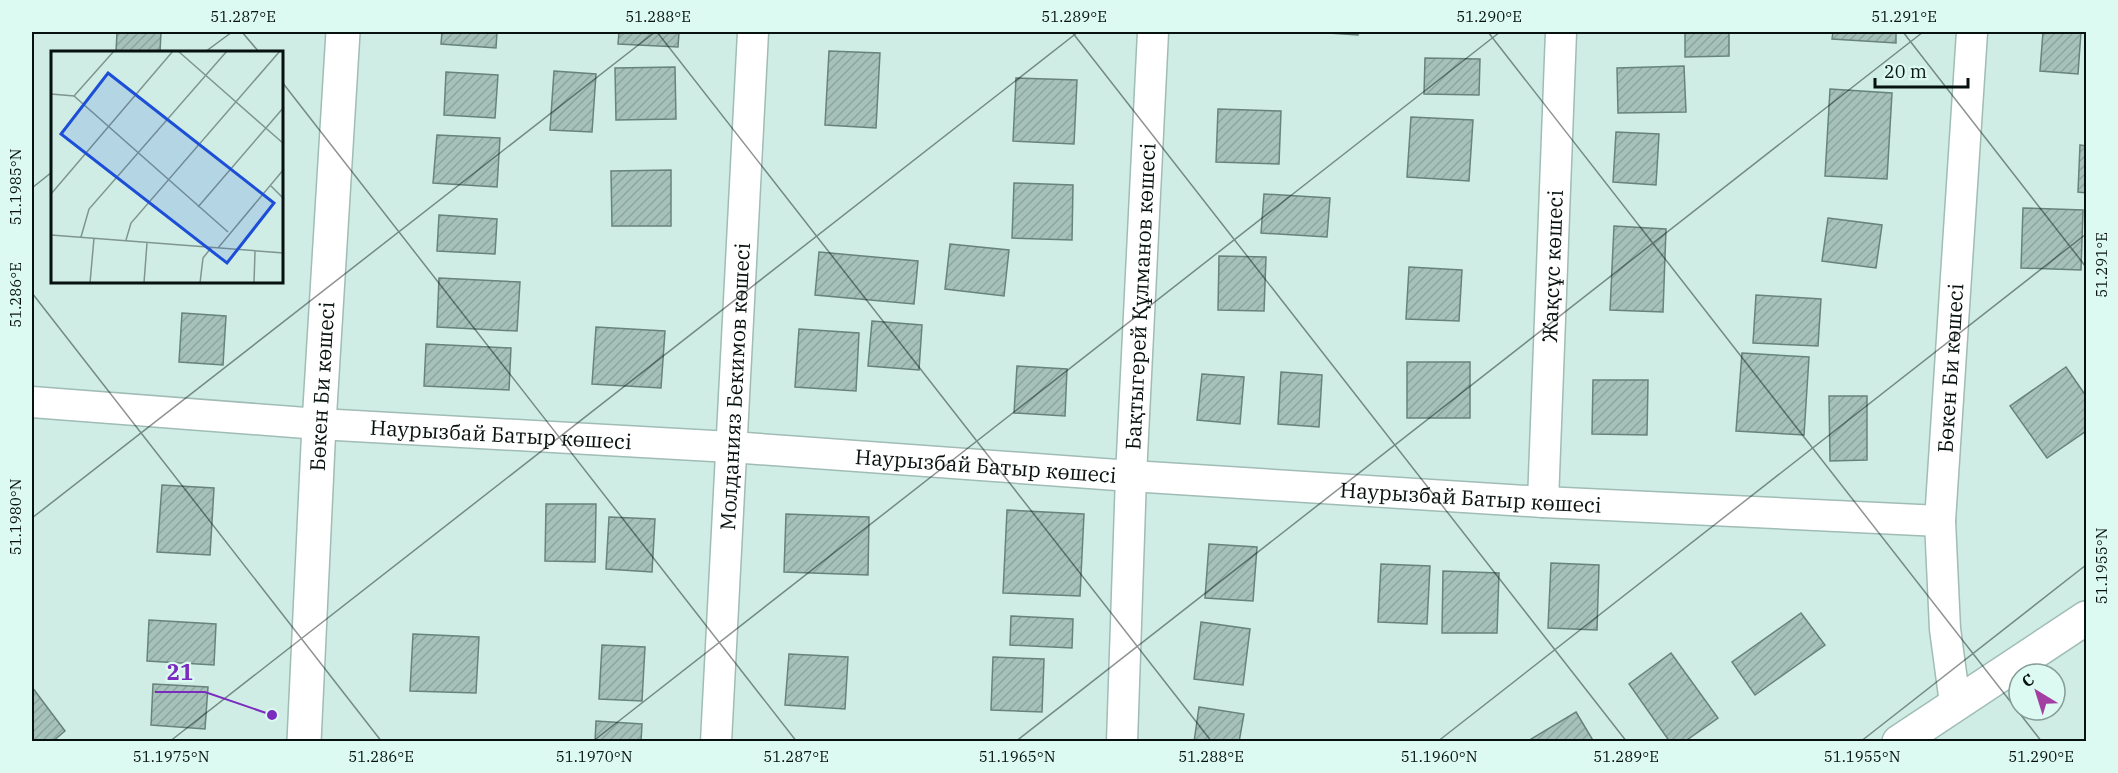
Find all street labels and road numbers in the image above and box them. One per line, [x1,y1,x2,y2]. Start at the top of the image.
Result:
street label: Бақтыгерей Құлманов көшесі [1118,142,1161,451]
street label: Жақсұс көшесі [1535,189,1569,343]
street label: Молданияз Бекимов көшесі [713,242,756,531]
street label: Бөкен Би көшесі [1930,283,1970,454]
street label: Бөкен Би көшесі [303,301,340,472]
street label: Наурызбай Батыр көшесі [369,413,632,455]
street label: Наурызбай Батыр көшесі [854,442,1118,489]
street label: Наурызбай Батыр көшесі [1339,475,1602,519]

